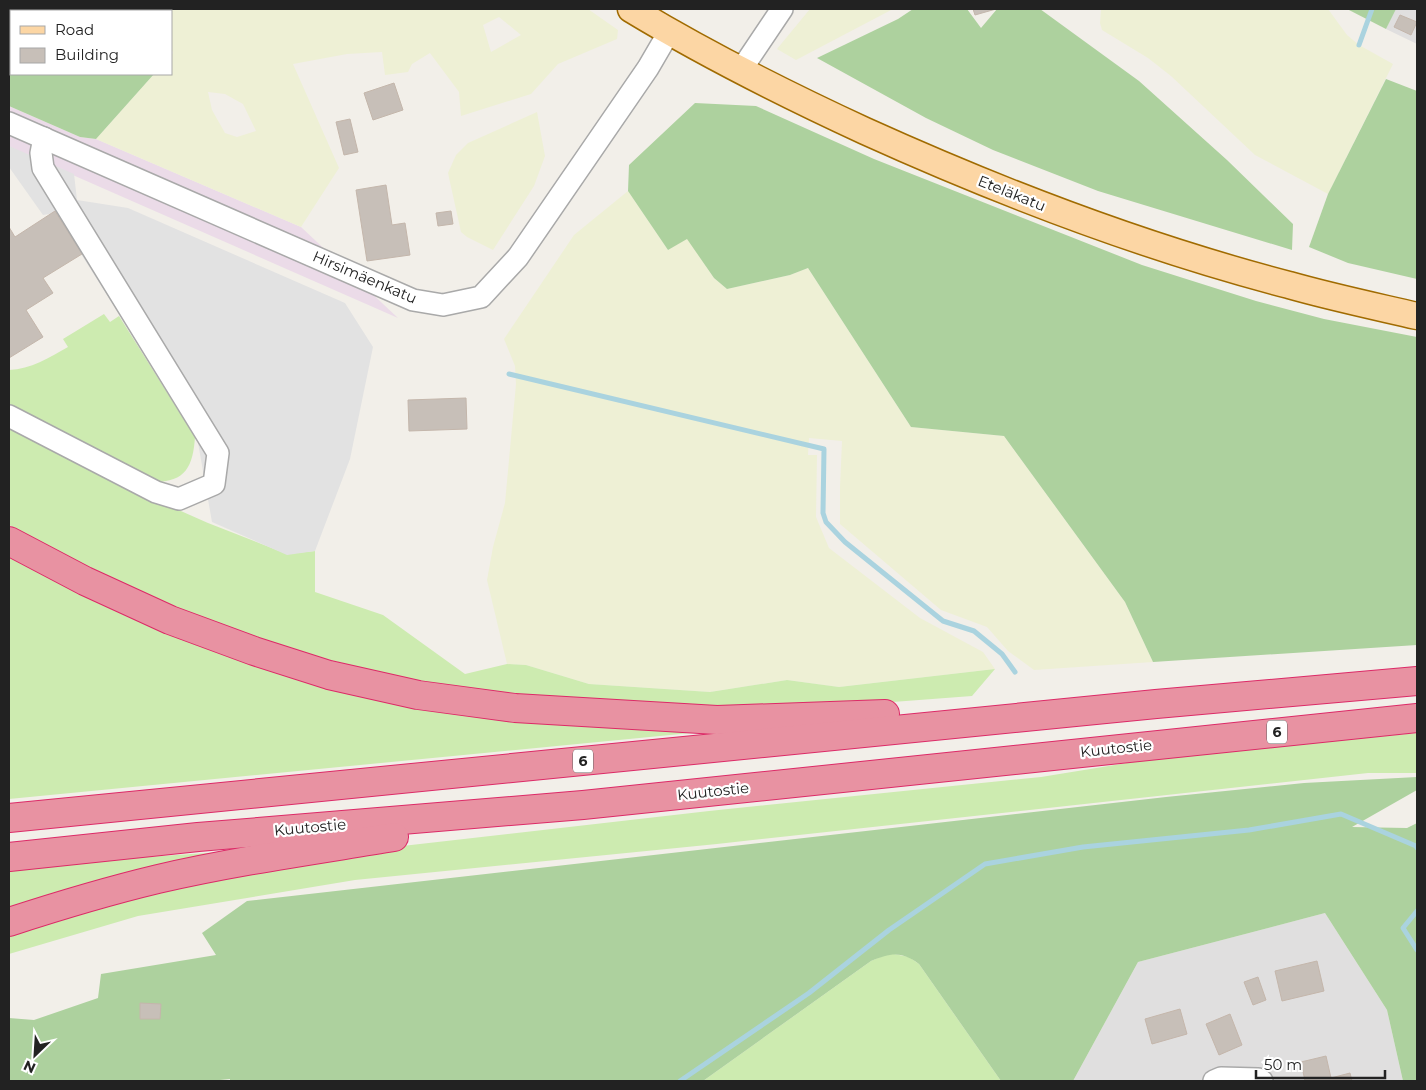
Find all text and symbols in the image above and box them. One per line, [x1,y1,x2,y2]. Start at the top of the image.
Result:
legend [10,10,172,75]
text: Road [55,20,94,39]
text: Building [55,45,119,64]
street label: Eteläkatu [975,171,1049,215]
street label: Hirsimäenkatu [310,246,420,308]
road number: 6 [1267,720,1287,744]
street label: Kuutostie [1079,735,1153,761]
road number: 6 [573,749,593,772]
street label: Kuutostie [676,778,750,804]
street label: Kuutostie [273,814,347,840]
north arrow [10,1030,60,1080]
scale bar [1256,1048,1385,1080]
text: 50 m [1264,1055,1302,1074]
text: N [21,1056,38,1077]

